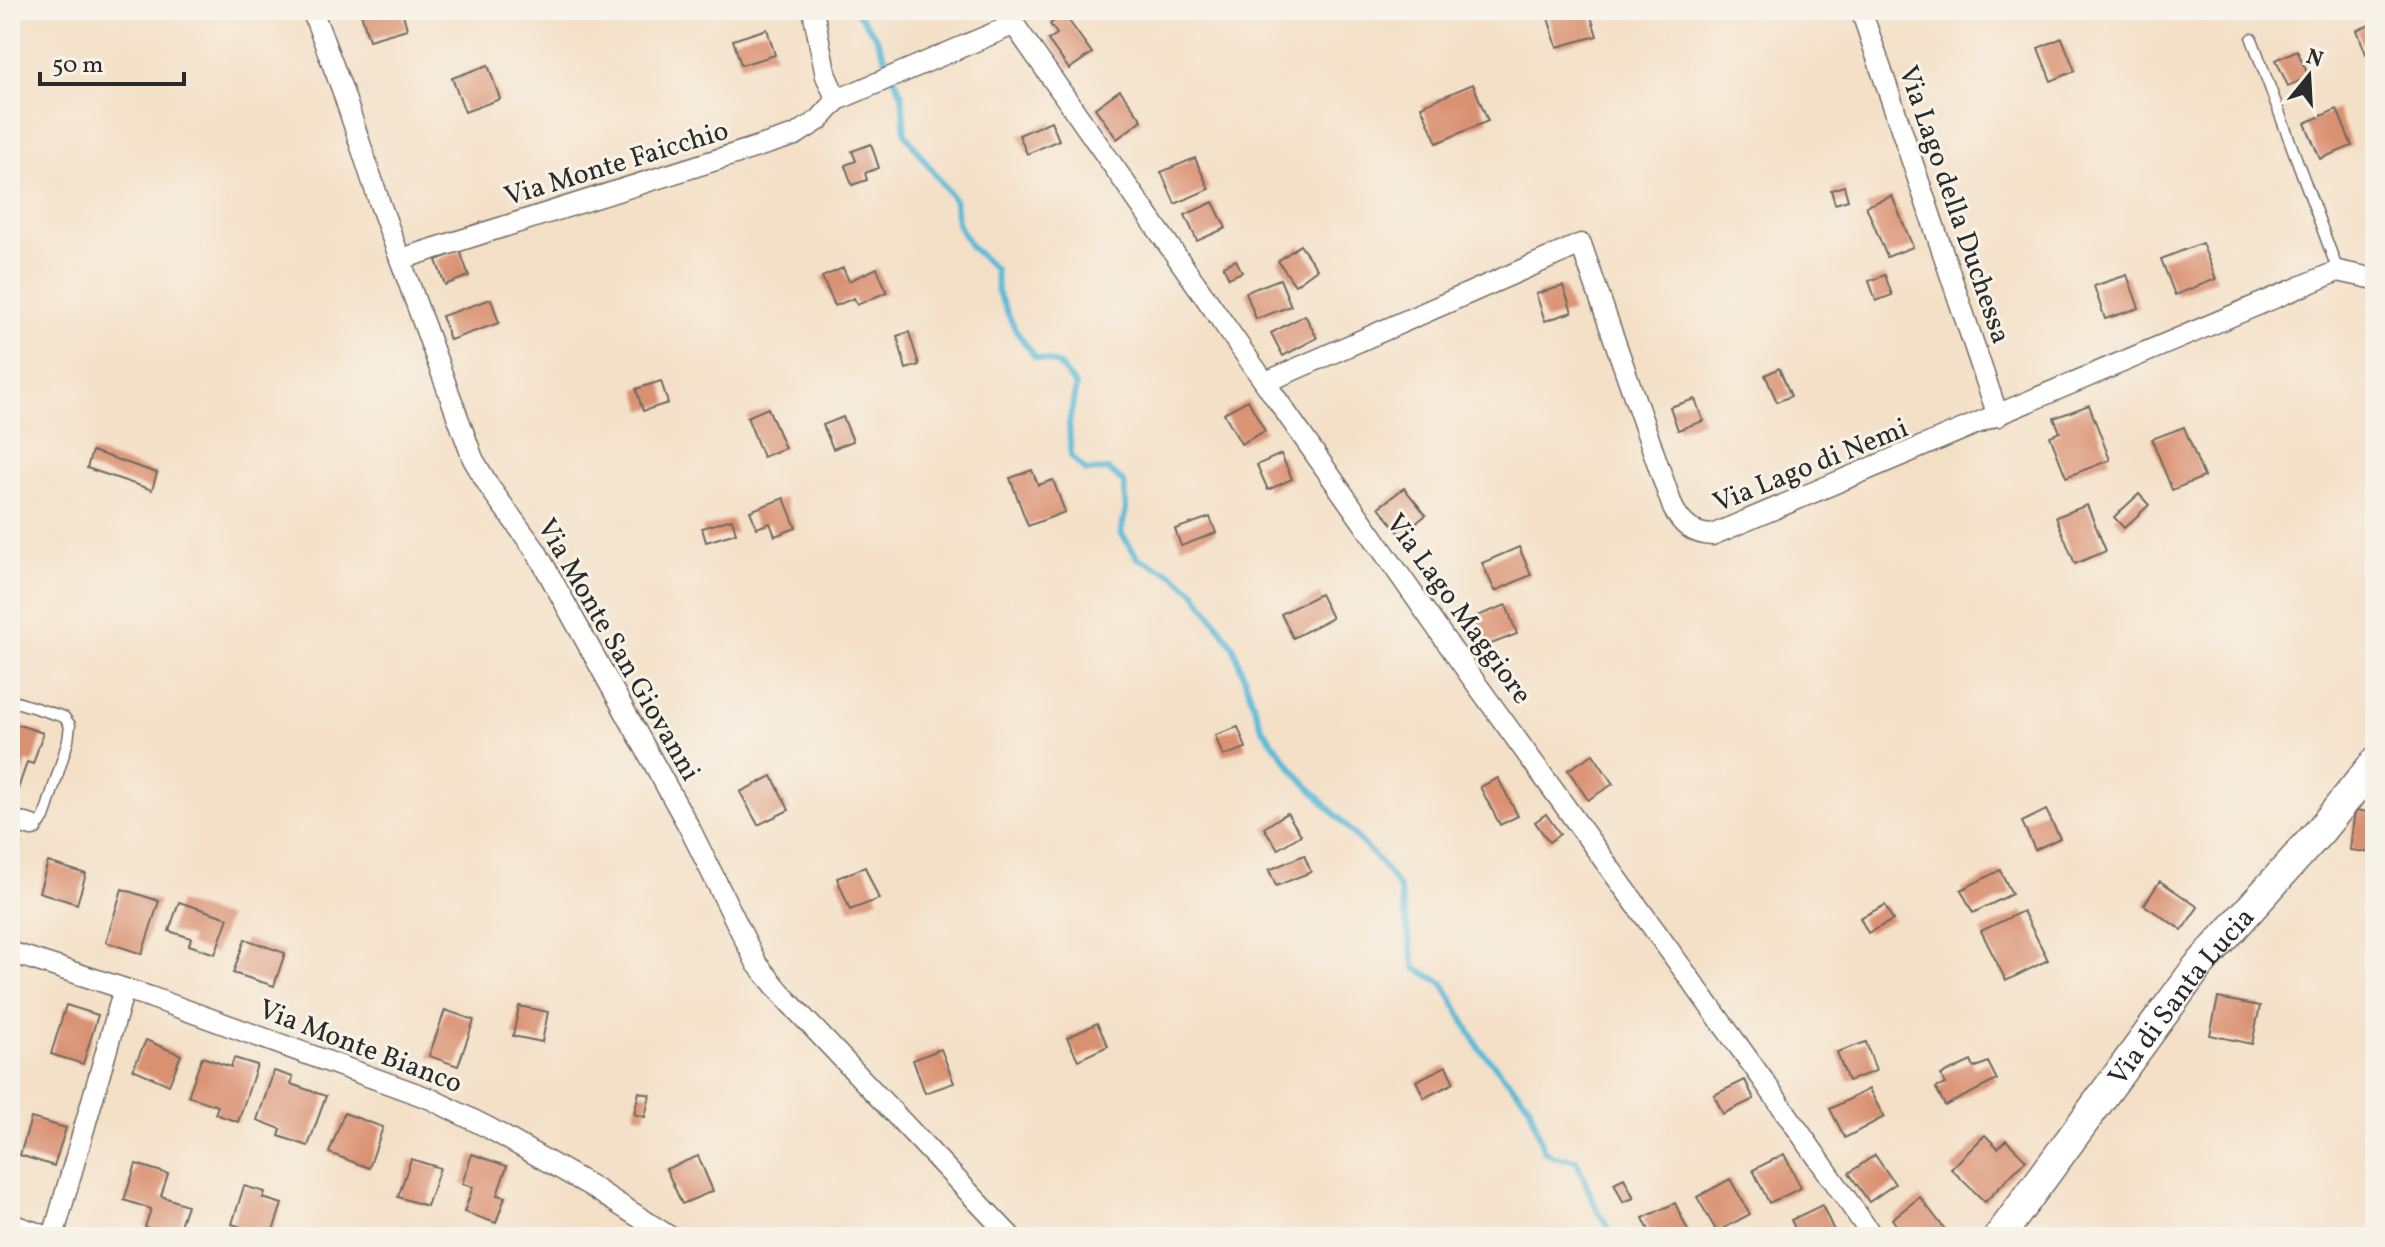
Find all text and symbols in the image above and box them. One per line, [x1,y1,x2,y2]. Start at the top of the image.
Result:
scale bar [40,36,184,86]
north arrow [2269,36,2349,116]
text: N [2302,42,2327,77]
text: 50 m [52,49,104,83]
street label: Via Lago della Duchessa [1888,61,2020,349]
street label: Via Monte Faicchio [500,112,734,217]
street label: Via Lago di Nemi [1708,409,1914,523]
street label: Via Lago Maggiore [1375,506,1541,713]
street label: Via Monte San Giovanni [527,512,709,789]
street label: Via di Santa Lucia [2100,899,2265,1094]
street label: Via Monte Bianco [253,991,468,1104]

